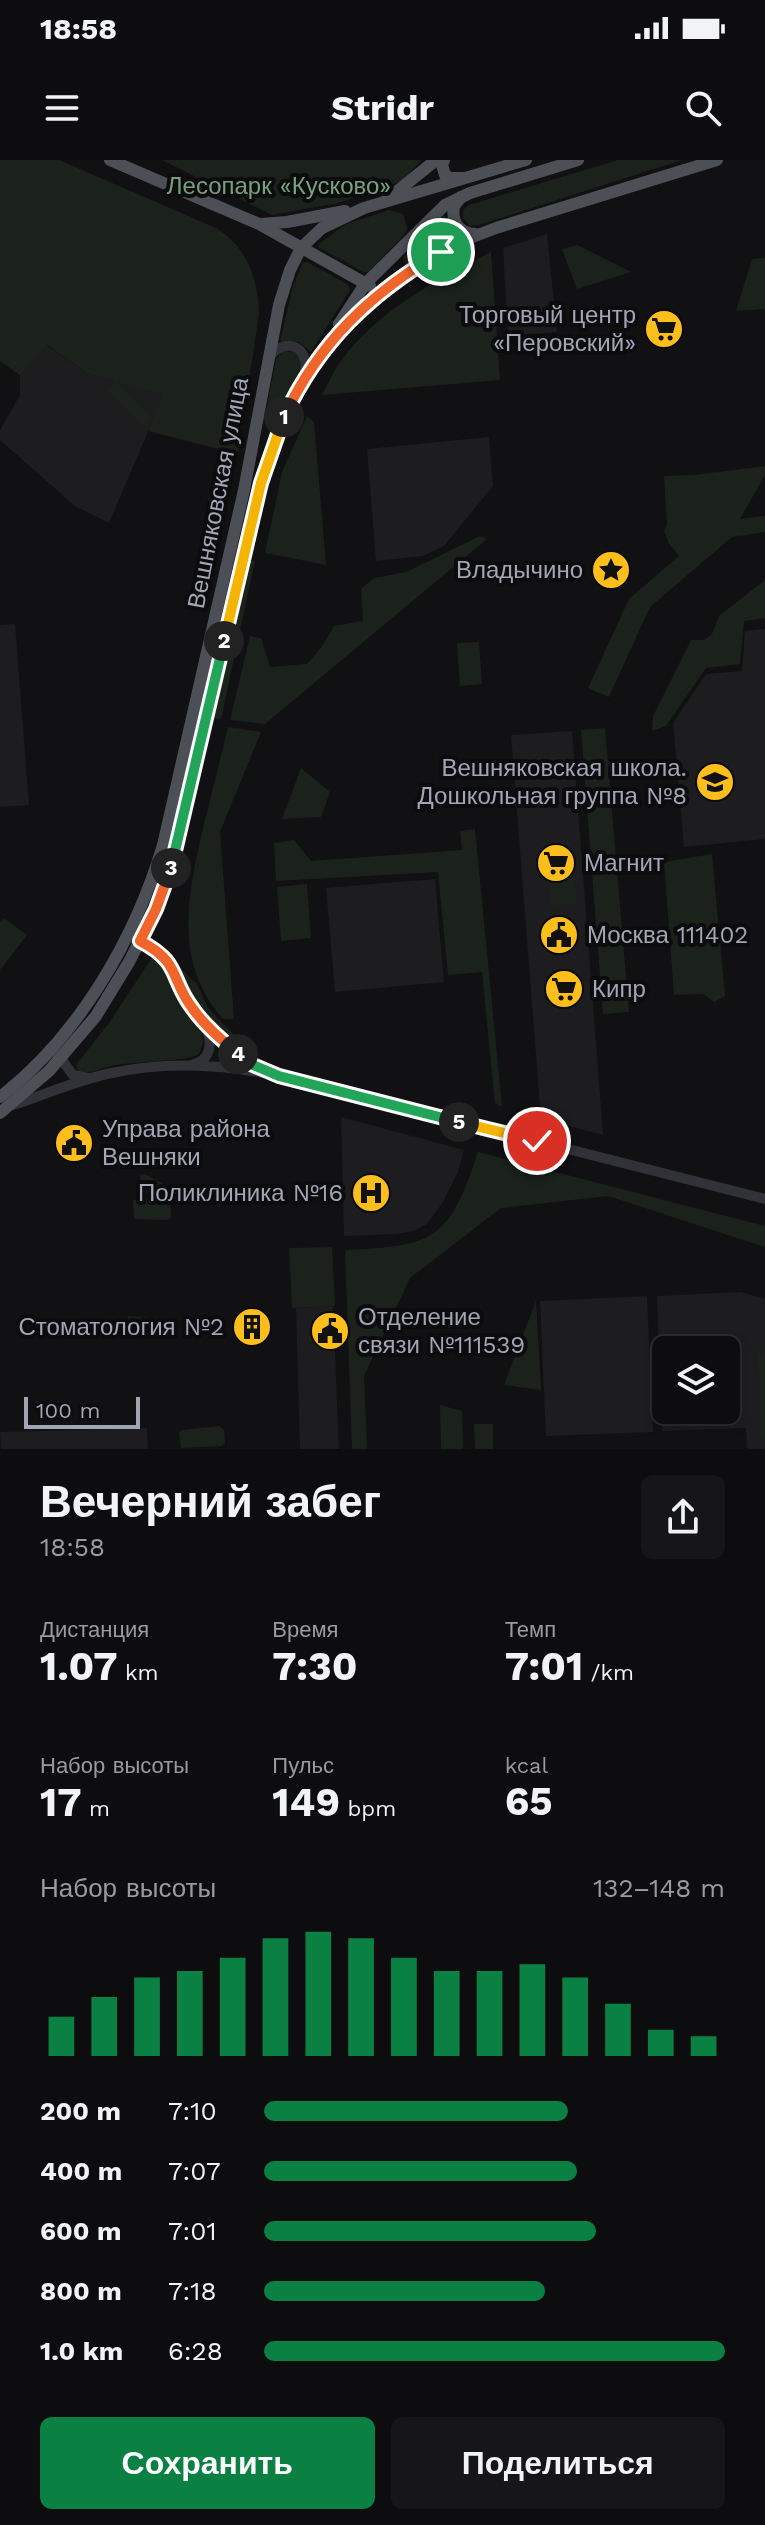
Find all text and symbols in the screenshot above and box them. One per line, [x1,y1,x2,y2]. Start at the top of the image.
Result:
text: 18:58 [40,11,117,46]
icon: menu [40,86,84,130]
icon: search [681,86,725,130]
text: Stridr [331,87,434,129]
park label: Лесопарк «Кусково» [167,172,391,200]
pin [407,218,475,286]
icon: arrive [419,230,463,274]
place label: Торговый центр «Перовский» [459,301,636,357]
supermarket icon: Торговый центр «Перовский» [643,308,685,350]
street label: Вешняковская улица [182,374,254,611]
pin: 1 [264,397,304,437]
text: 1 [279,404,289,429]
place icon: Владычино [590,549,632,591]
place label: Владычино [456,556,583,584]
pin: 2 [204,621,244,661]
text: 2 [217,628,231,653]
place label: Вешняковская школа. Дошкольная группа №8 [418,754,687,810]
school or university icon: Вешняковская школа. Дошкольная группа №8 [694,761,736,803]
supermarket icon: Магнит [535,842,577,884]
pin: 3 [151,848,191,888]
place label: Магнит [584,849,664,877]
text: 3 [164,855,178,880]
public building icon: Москва 111402 [538,914,580,956]
place label: Москва 111402 [587,921,748,949]
supermarket icon: Кипр [543,968,585,1010]
place label: Кипр [592,975,646,1003]
pin: 4 [218,1034,258,1074]
text: 4 [231,1041,245,1066]
pin: 5 [439,1102,479,1142]
pin [503,1107,571,1175]
text: 5 [453,1109,465,1134]
place label: Управа района Вешняки [102,1115,271,1171]
icon: check [515,1119,559,1163]
public building icon: Управа района Вешняки [53,1122,95,1164]
hospital icon: Поликлиника №16 [350,1172,392,1214]
place label: Поликлиника №16 [138,1179,343,1207]
place label: Отделение связи №111539 [358,1303,525,1359]
building icon: Стоматология №2 [231,1306,273,1348]
public building icon: Отделение связи №111539 [309,1310,351,1352]
place label: Стоматология №2 [19,1313,224,1341]
map controls [652,1336,740,1424]
button: layers [652,1336,740,1424]
scale bar [24,1393,140,1429]
text: 100 m [36,1398,100,1423]
button: share [641,1475,725,1559]
text: Вечерний забег [40,1476,381,1528]
text: 18:58 [40,1532,105,1562]
text: Дистанция [40,1617,149,1642]
text: Время [272,1617,339,1642]
text: Темп [505,1617,556,1642]
text: 1.07 [40,1643,118,1690]
text: 7:30 [272,1643,358,1690]
text: 7:01 [505,1643,583,1690]
text: km [118,1660,158,1685]
text: /km [583,1660,634,1685]
text: Набор высоты [40,1753,189,1778]
text: Пульс [272,1753,334,1778]
text: kcal [505,1753,548,1778]
text: 65 [505,1778,553,1825]
text: 17 [40,1779,82,1826]
text: 149 [272,1779,340,1826]
text: m [82,1796,110,1821]
text: bpm [340,1796,396,1821]
text: Набор высоты [40,1873,216,1903]
text: 132–148 m [593,1873,725,1903]
text: 200 m [40,2096,121,2126]
text: 7:10 [168,2096,217,2126]
text: 400 m [40,2156,122,2186]
text: 7:07 [168,2156,221,2186]
text: 600 m [40,2216,121,2246]
text: 7:01 [168,2216,217,2246]
text: 800 m [40,2276,122,2306]
text: 7:18 [168,2276,216,2306]
text: 1.0 km [40,2336,123,2366]
text: 6:28 [168,2336,223,2366]
button: Сохранить [40,2417,375,2509]
button: Поделиться [391,2417,725,2509]

